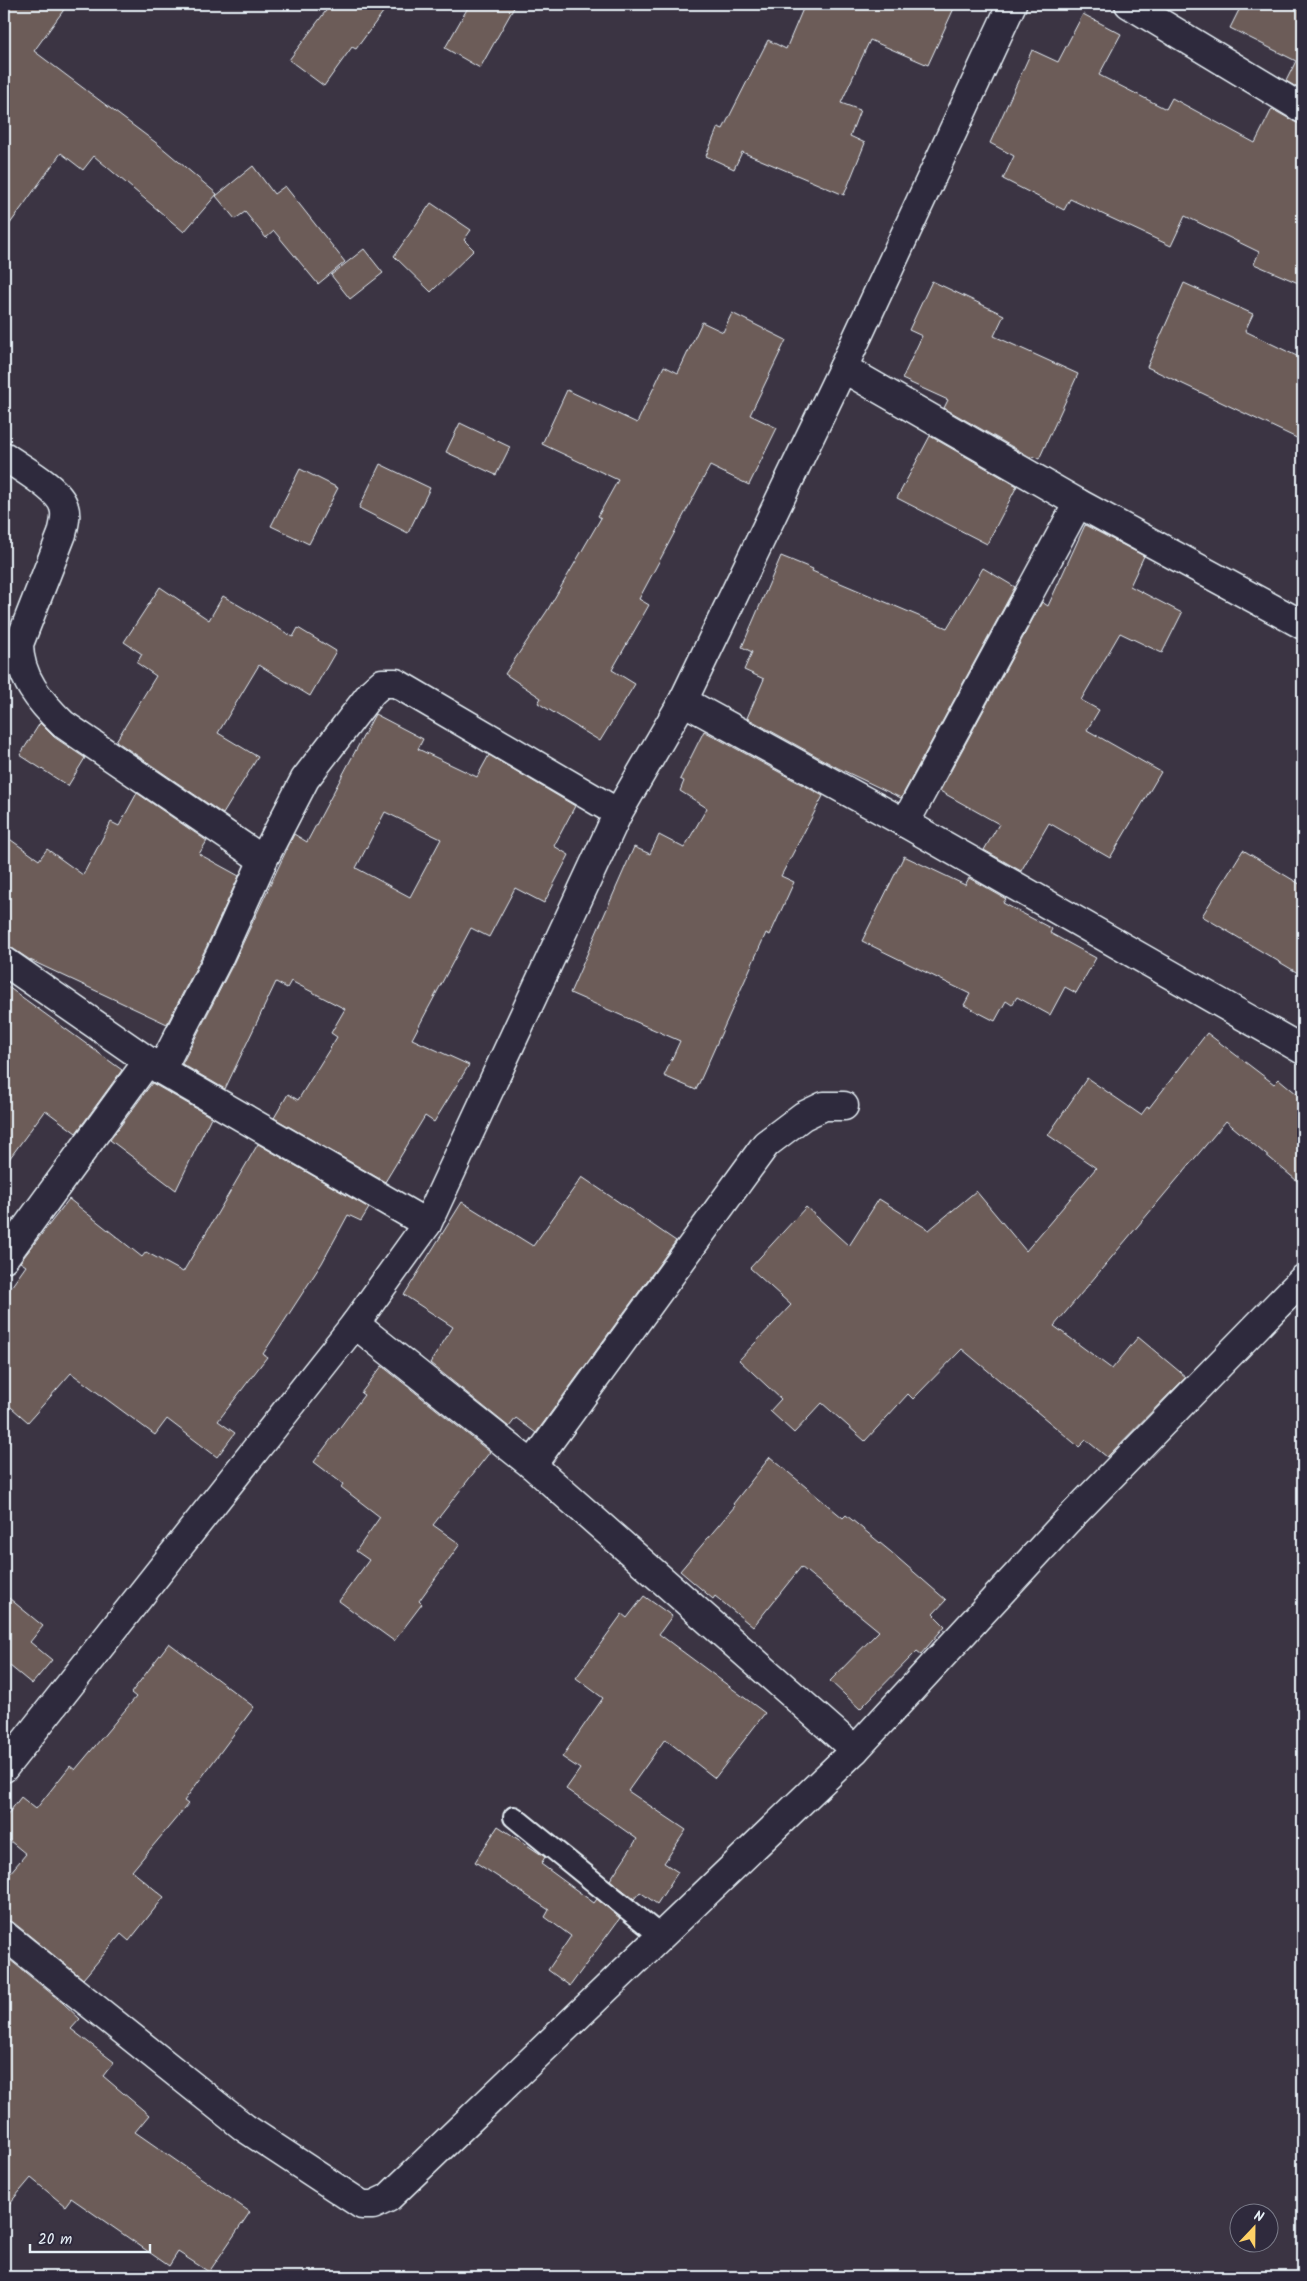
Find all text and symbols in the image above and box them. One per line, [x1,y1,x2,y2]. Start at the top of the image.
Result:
north arrow [1230,2204,1280,2254]
text: N [1250,2205,1267,2229]
scale bar [30,2221,150,2253]
text: 20 m [38,2228,72,2252]

